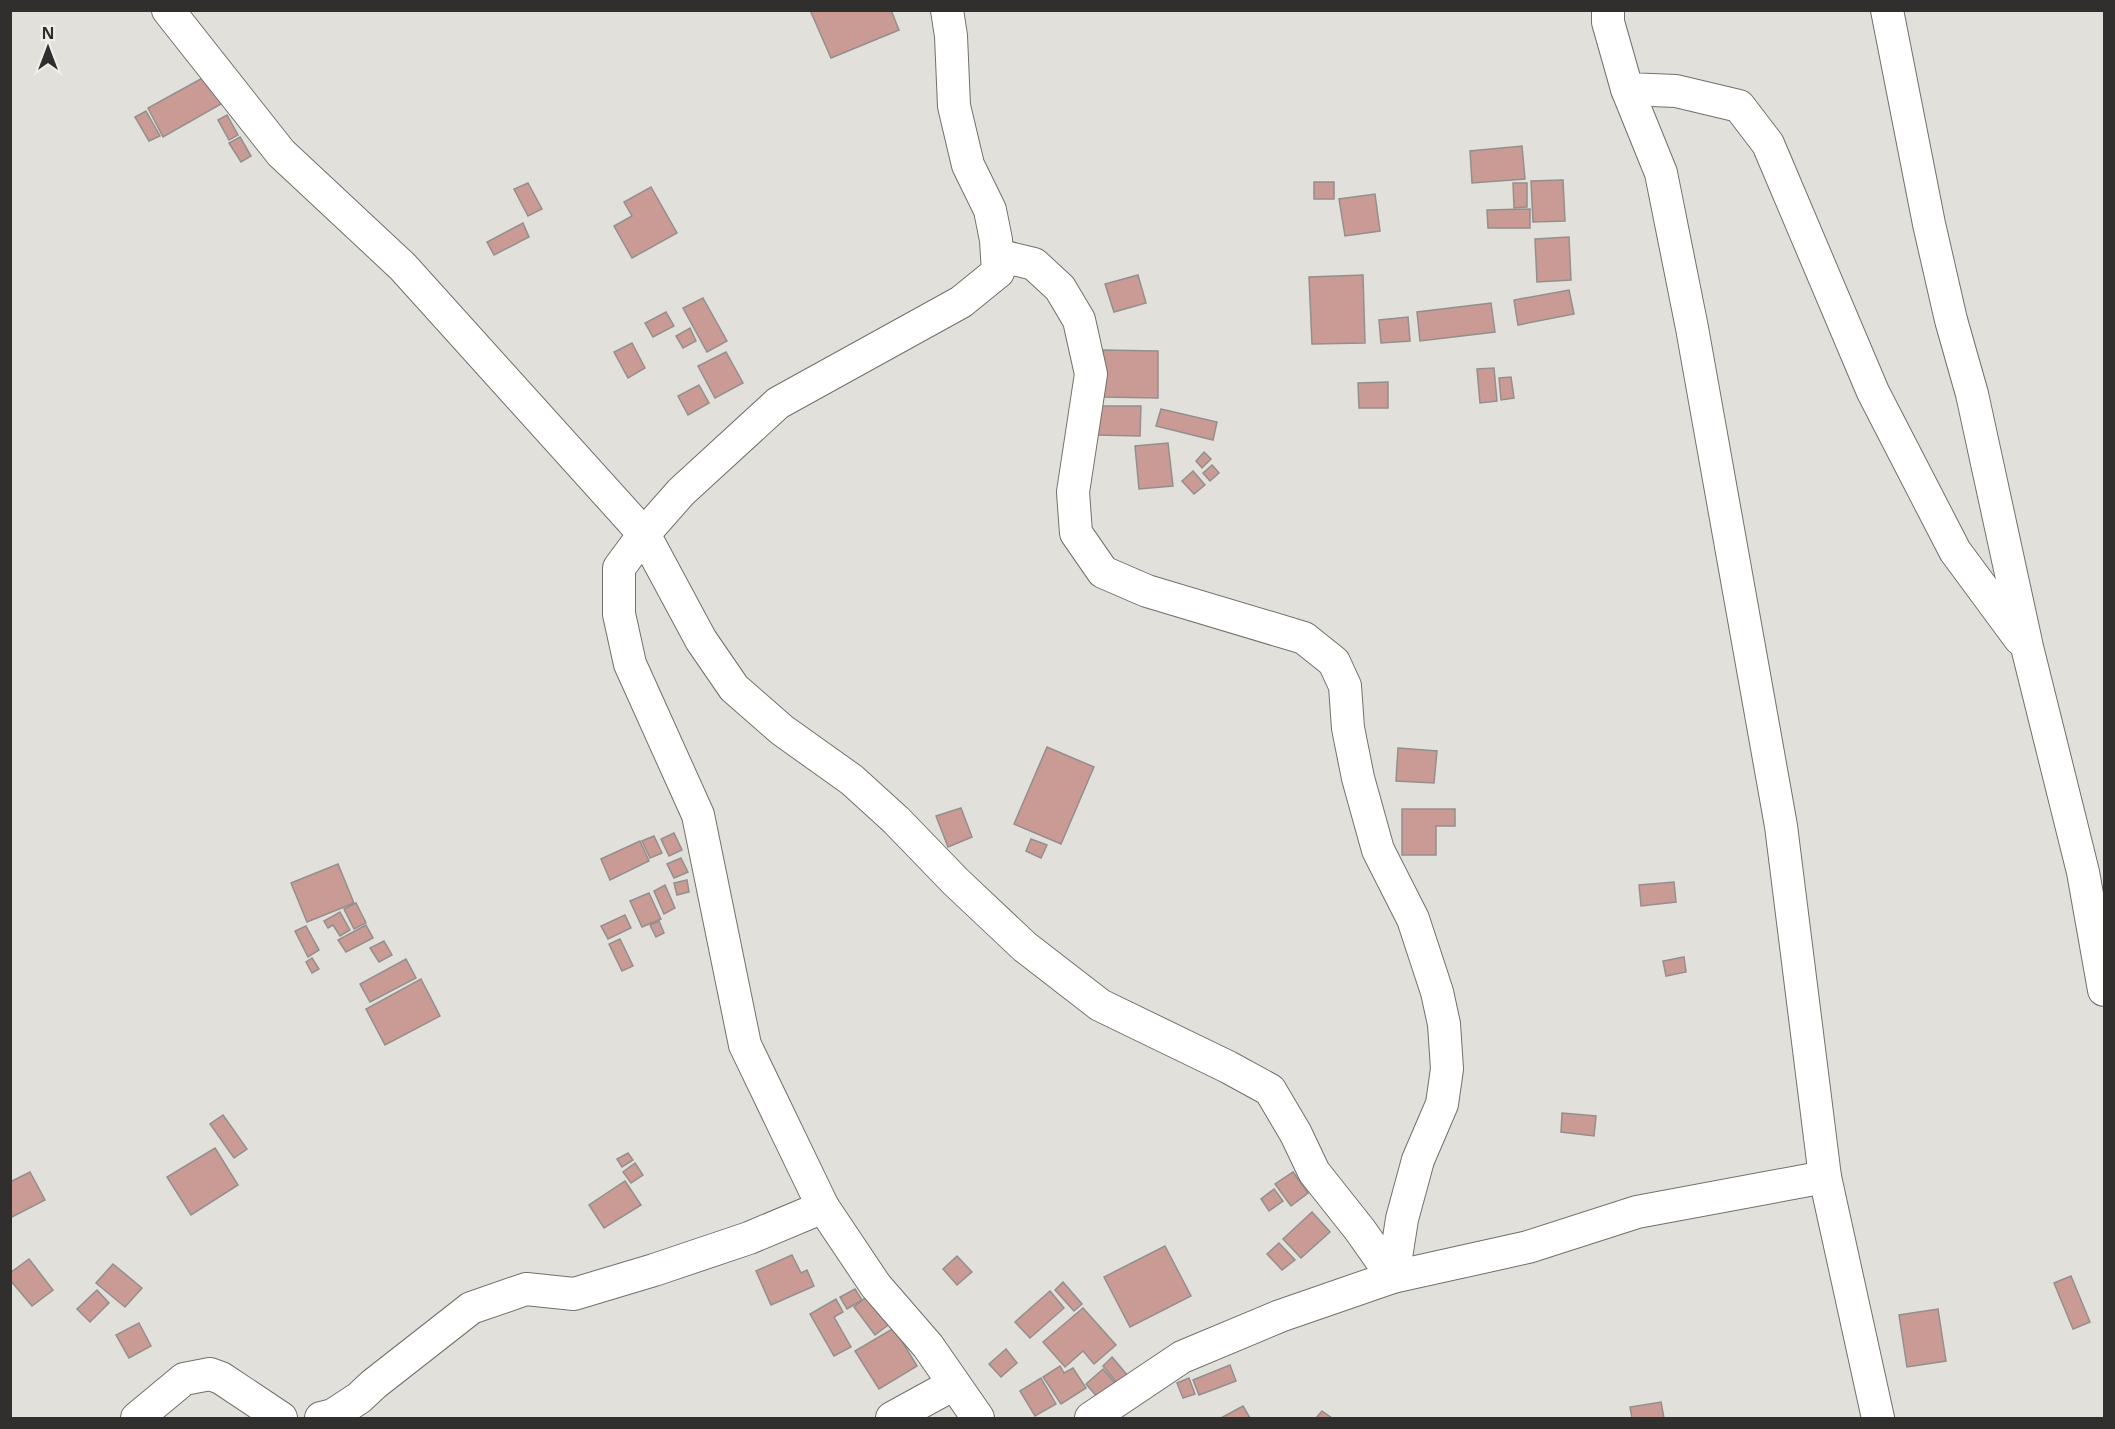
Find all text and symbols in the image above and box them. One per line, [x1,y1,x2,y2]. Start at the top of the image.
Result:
north arrow [18,18,78,78]
text: N [41,22,55,44]

